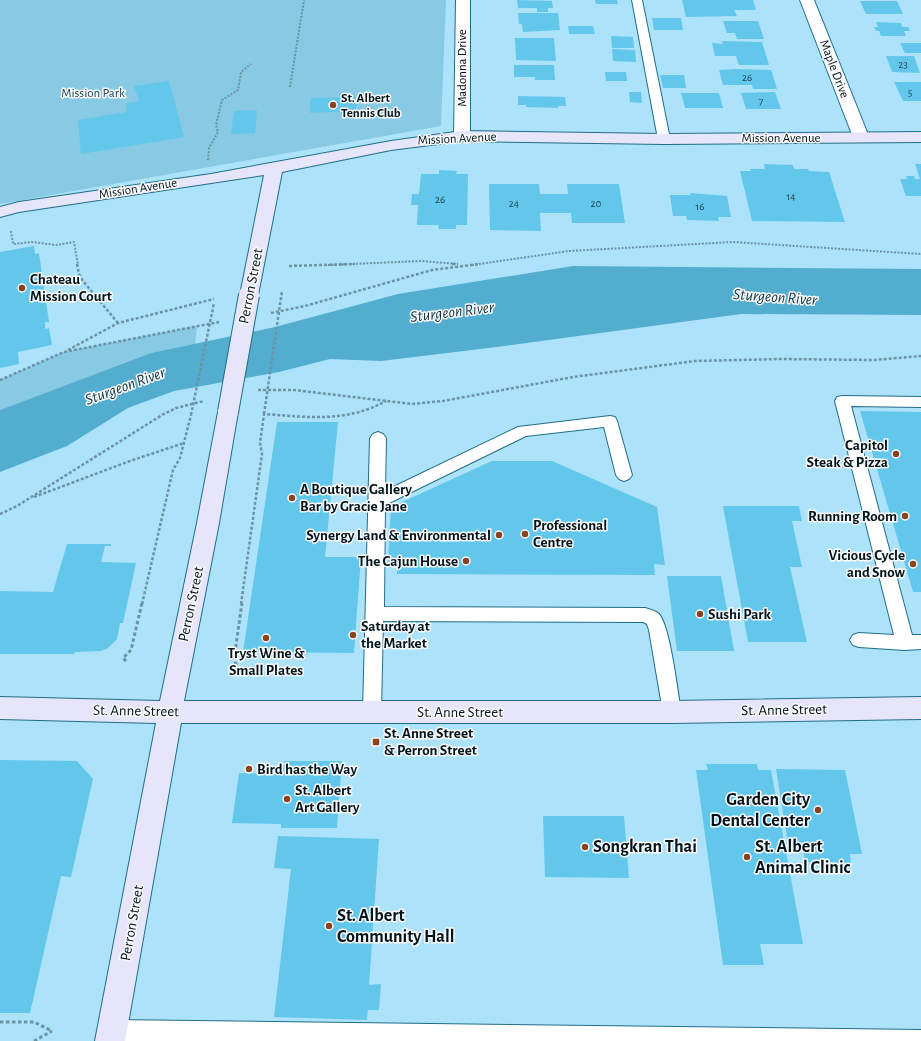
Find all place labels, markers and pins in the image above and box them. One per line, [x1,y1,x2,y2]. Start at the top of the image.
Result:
place label: St. Albert Tennis Club [341,92,401,120]
marker: St. Albert Tennis Club [328,100,338,110]
place label: Chateau Mission Court [30,272,112,304]
marker: Chateau Mission Court [17,283,27,293]
place label: Capitol Steak & Pizza [807,438,888,470]
marker: Capitol Steak & Pizza [891,449,901,459]
place label: A Boutique Gallery Bar by Gracie Jane [300,482,412,514]
marker: A Boutique Gallery Bar by Gracie Jane [287,493,297,503]
place label: Running Room [808,509,897,524]
marker: Running Room [900,511,910,521]
place label: Professional Centre [533,518,607,550]
place label: Synergy Land & Environmental [306,528,491,543]
marker: Professional Centre [520,529,530,539]
marker: Synergy Land & Environmental [494,530,504,540]
place label: Vicious Cycle and Snow [828,548,906,580]
place label: The Cajun House [358,554,458,569]
marker: The Cajun House [461,556,471,566]
marker: Vicious Cycle and Snow [908,559,918,569]
place label: Sushi Park [708,607,771,622]
marker: Sushi Park [695,609,705,619]
place label: Saturday at the Market [361,619,430,651]
marker: Saturday at the Market [348,630,358,640]
marker: Tryst Wine & Small Plates [261,633,271,643]
place label: Tryst Wine & Small Plates [227,646,305,678]
place label: St. Anne Street & Perron Street [384,726,477,758]
marker: St. Anne Street & Perron Street [371,737,381,747]
place label: Bird has the Way [257,762,357,777]
marker: Bird has the Way [244,764,254,774]
place label: St. Albert Art Gallery [295,783,360,815]
place label: Garden City Dental Center [710,791,811,830]
marker: St. Albert Art Gallery [282,794,292,804]
marker: Garden City Dental Center [813,805,823,815]
place label: Songkran Thai [593,838,697,856]
place label: St. Albert Animal Clinic [755,838,851,877]
marker: Songkran Thai [580,842,590,852]
marker: St. Albert Animal Clinic [742,852,752,862]
place label: St. Albert Community Hall [337,907,454,946]
marker: St. Albert Community Hall [324,921,334,931]

